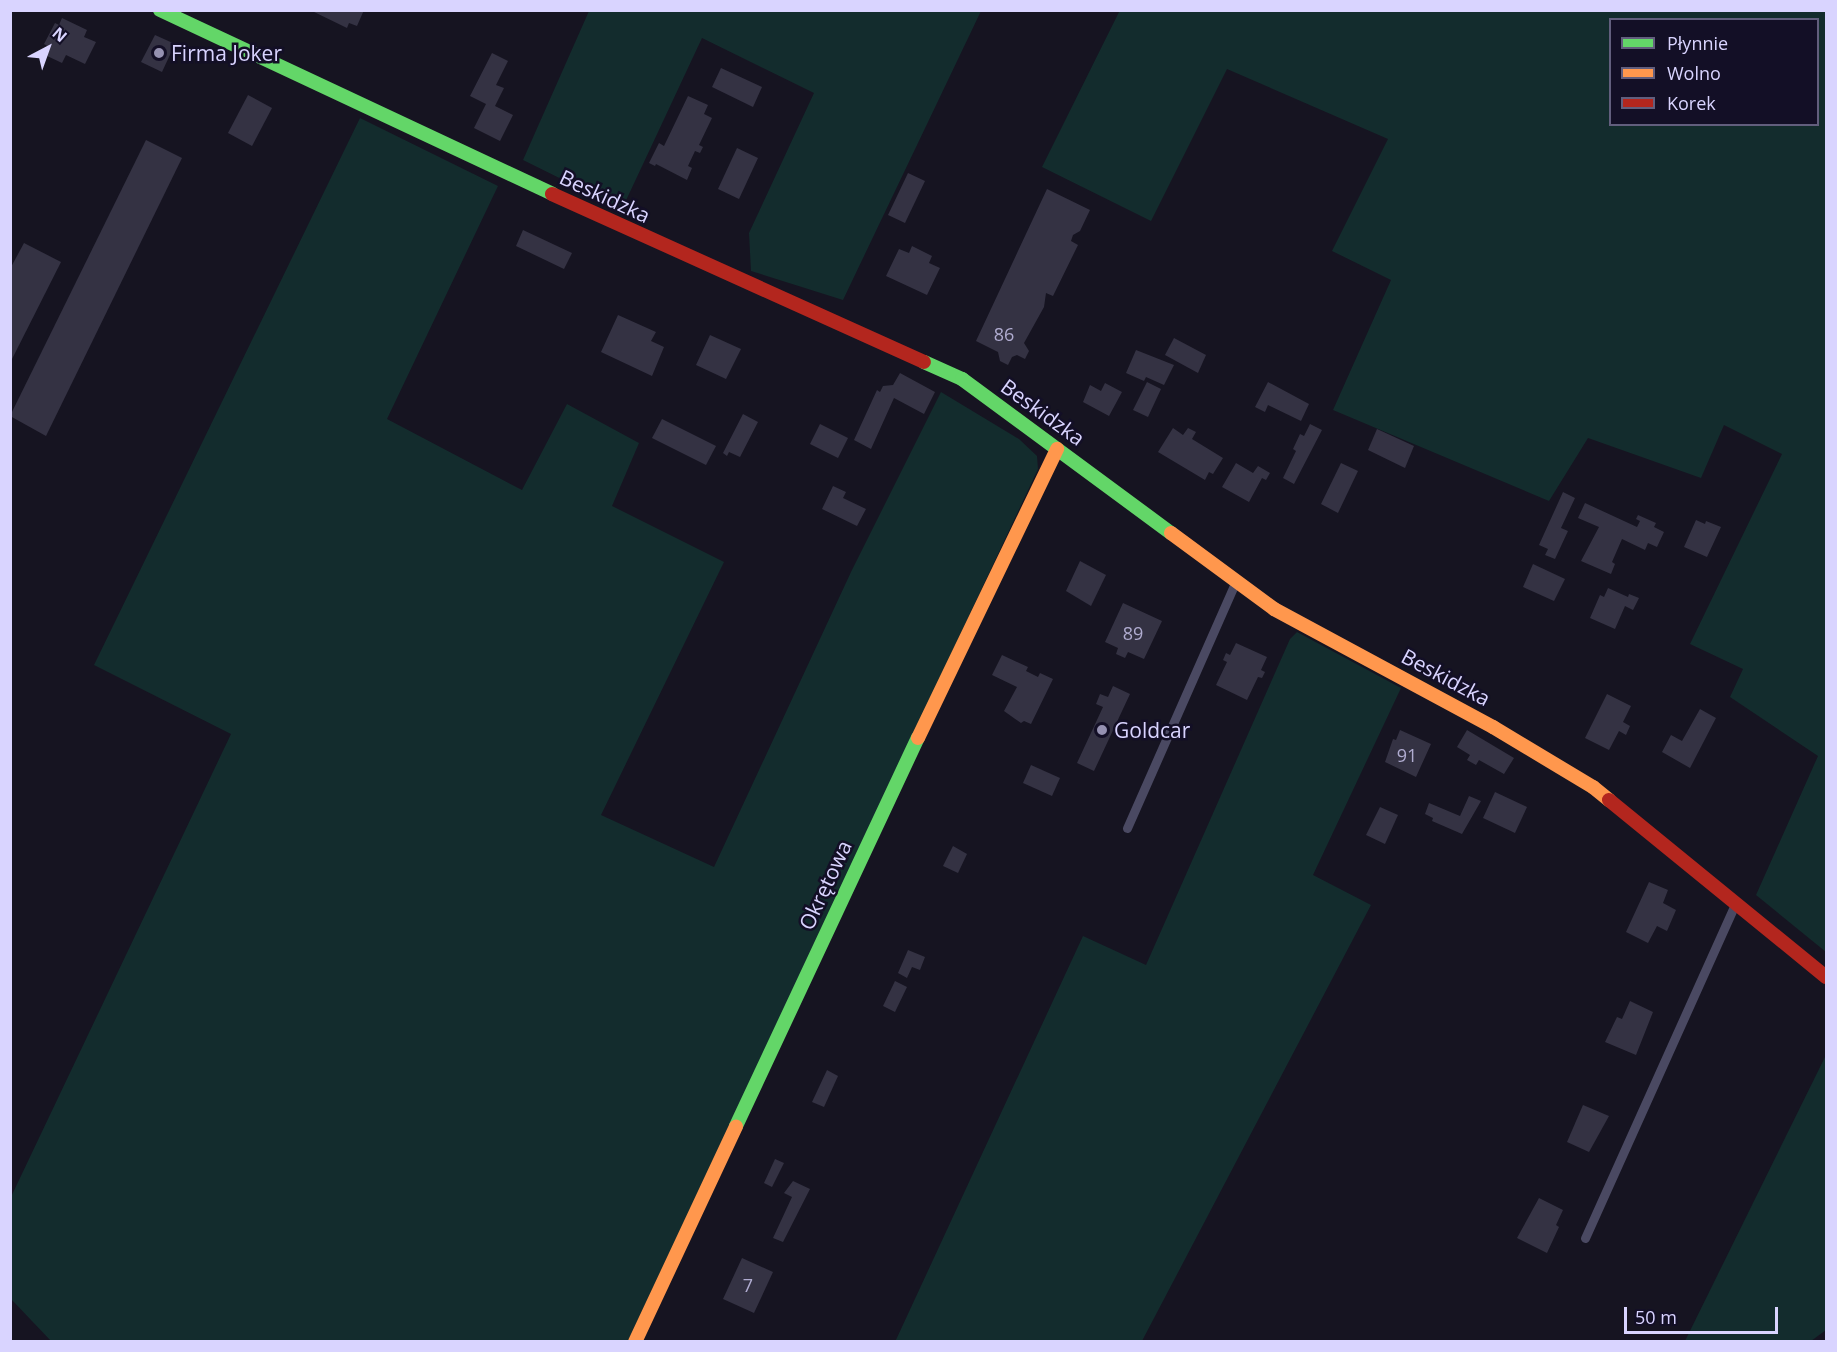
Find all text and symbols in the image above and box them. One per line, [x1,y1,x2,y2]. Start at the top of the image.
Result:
north arrow [18,18,78,78]
legend [1609,18,1819,126]
text: N [48,22,72,47]
text: Płynnie [1667,31,1728,55]
place label: Firma Joker [171,40,282,66]
marker: Firma Joker [152,46,166,60]
text: Wolno [1667,61,1721,85]
text: Korek [1667,91,1716,115]
street label: Beskidzka [556,164,654,228]
house number: 86 [994,323,1014,345]
street label: Beskidzka [996,373,1090,451]
house number: 89 [1123,622,1143,644]
street label: Beskidzka [1397,643,1495,711]
place label: Goldcar [1114,717,1190,743]
marker: Goldcar [1095,723,1109,737]
house number: 91 [1397,744,1417,766]
street label: Okrętowa [793,836,857,934]
house number: 7 [743,1274,753,1296]
scale bar [1627,1295,1782,1333]
text: 50 m [1635,1305,1677,1329]

